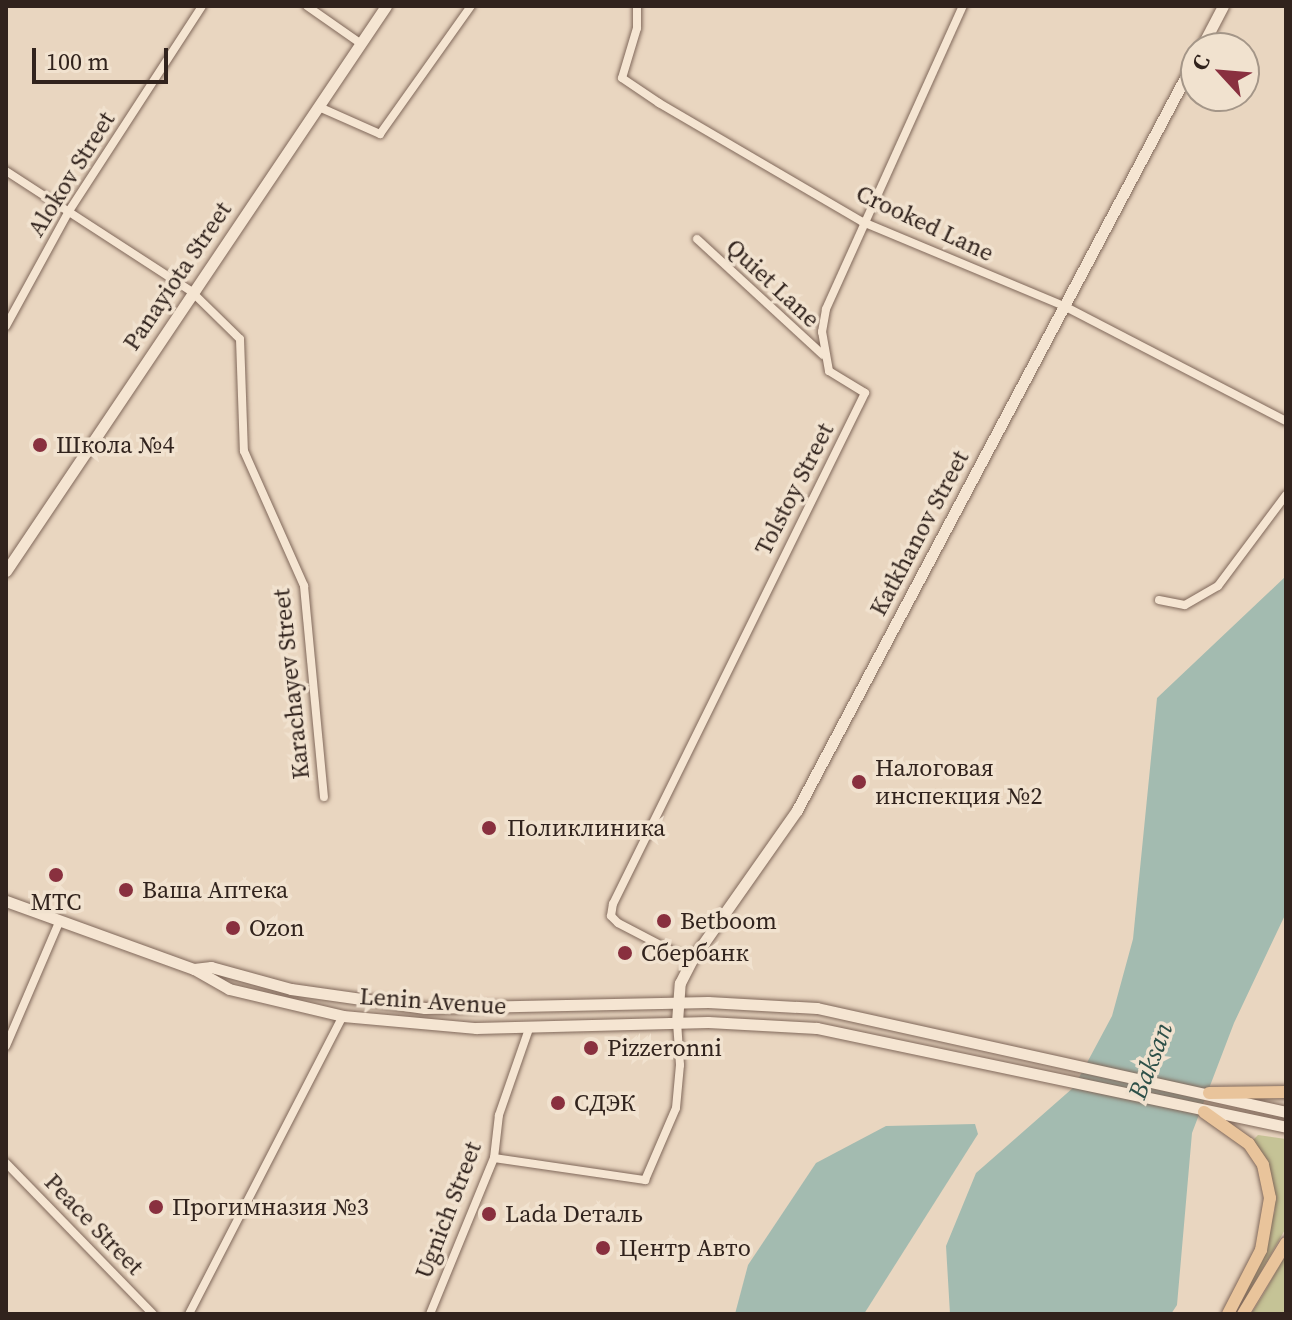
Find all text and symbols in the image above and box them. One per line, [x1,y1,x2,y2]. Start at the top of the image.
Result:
scale bar [36,32,172,82]
north arrow [1180,32,1260,112]
text: 100 m [46,45,109,78]
text: С [1184,50,1217,75]
street label: Alokov Street [21,106,121,242]
street label: Crooked Lane [852,179,998,267]
street label: Panayiota Street [117,196,237,356]
street label: Quiet Lane [720,233,826,333]
street label: Tolstoy Street [748,418,840,560]
place label: Школа №4 [56,431,174,459]
marker: Школа №4 [31,436,49,454]
street label: Katkhanov Street [863,445,975,621]
street label: Karachayev Street [267,587,315,781]
place label: Налоговая инспекция №2 [875,754,1042,810]
marker: Налоговая инспекция №2 [850,773,868,791]
place label: Поликлиника [507,814,666,842]
marker: Поликлиника [478,817,500,839]
marker: МТС [47,866,65,884]
place label: Ваша Аптека [142,876,288,904]
marker: Ваша Аптека [117,881,135,899]
place label: МТС [30,888,82,916]
place label: Betboom [680,907,777,935]
marker: Betboom [655,912,673,930]
place label: Ozon [249,914,305,942]
marker: Ozon [224,919,242,937]
place label: Сбербанк [641,939,749,967]
marker: Сбербанк [616,944,634,962]
street label: Lenin Avenue [359,982,507,1020]
water label: Baksan [1122,1018,1180,1104]
place label: Pizzeronni [607,1034,722,1062]
marker: Pizzeronni [582,1039,600,1057]
place label: СДЭК [574,1089,636,1117]
marker: СДЭК [549,1094,567,1112]
street label: Ugnich Street [409,1138,487,1282]
street label: Peace Street [39,1167,149,1281]
place label: Прогимназия №3 [172,1193,369,1221]
marker: Прогимназия №3 [147,1198,165,1216]
place label: Lada Dеталь [505,1200,643,1228]
marker: Lada Dеталь [480,1205,498,1223]
place label: Центр Авто [619,1234,751,1262]
marker: Центр Авто [594,1239,612,1257]

